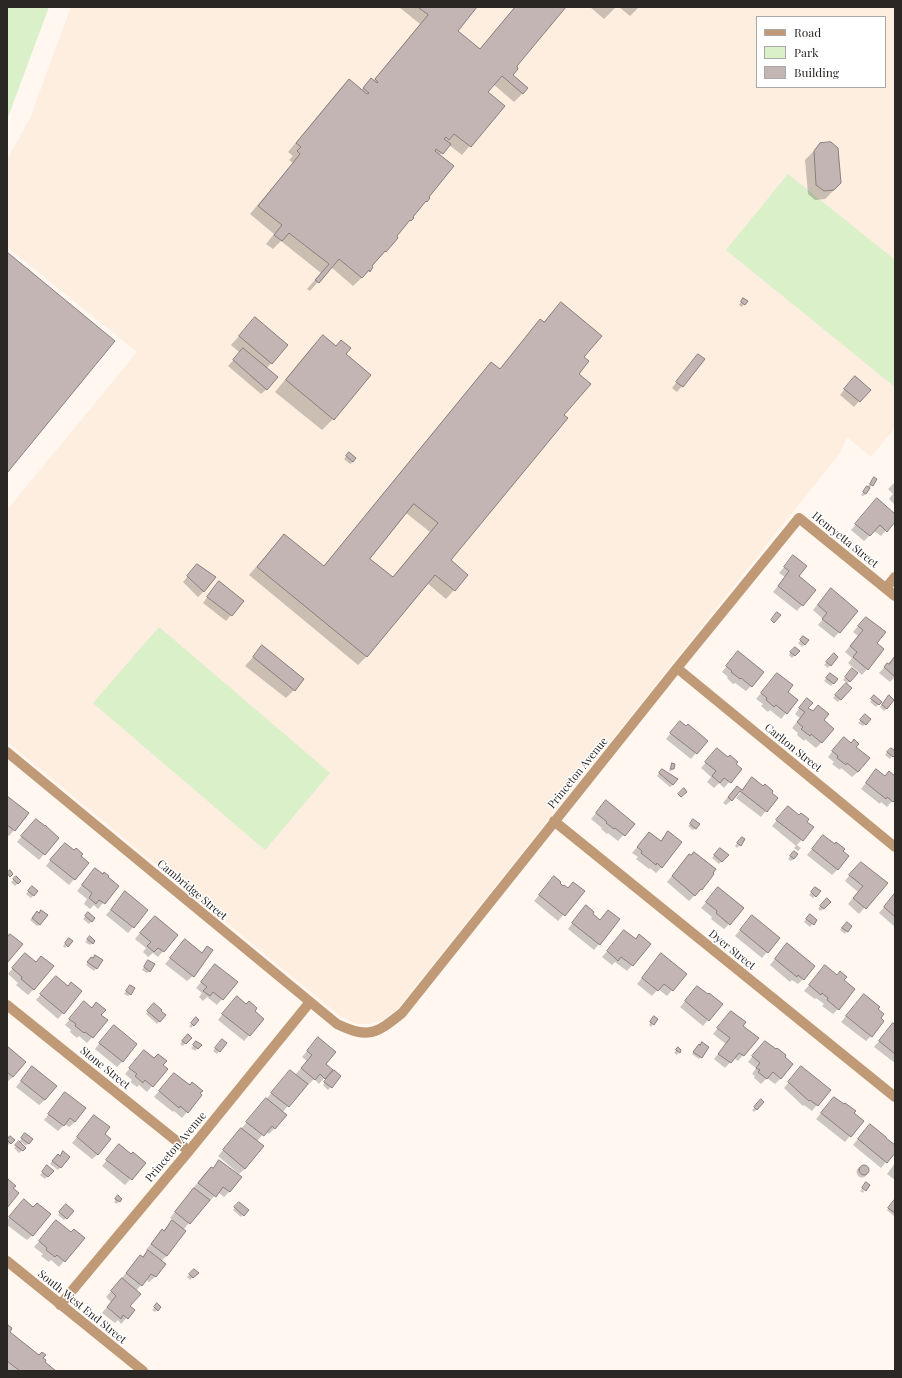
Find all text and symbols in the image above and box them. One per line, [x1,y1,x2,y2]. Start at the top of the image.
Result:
legend [756,16,886,88]
text: Road [794,24,821,40]
text: Park [794,44,819,60]
text: Building [794,64,839,80]
street label: Henryetta Street [809,509,881,571]
street label: Carlton Street [762,721,824,775]
street label: Princeton Avenue [545,735,611,811]
street label: Cambridge Street [154,857,230,923]
street label: Dyer Street [706,927,758,973]
street label: Stone Street [77,1044,133,1092]
street label: Princeton Avenue [143,1109,209,1185]
street label: South West End Street [35,1267,129,1347]

